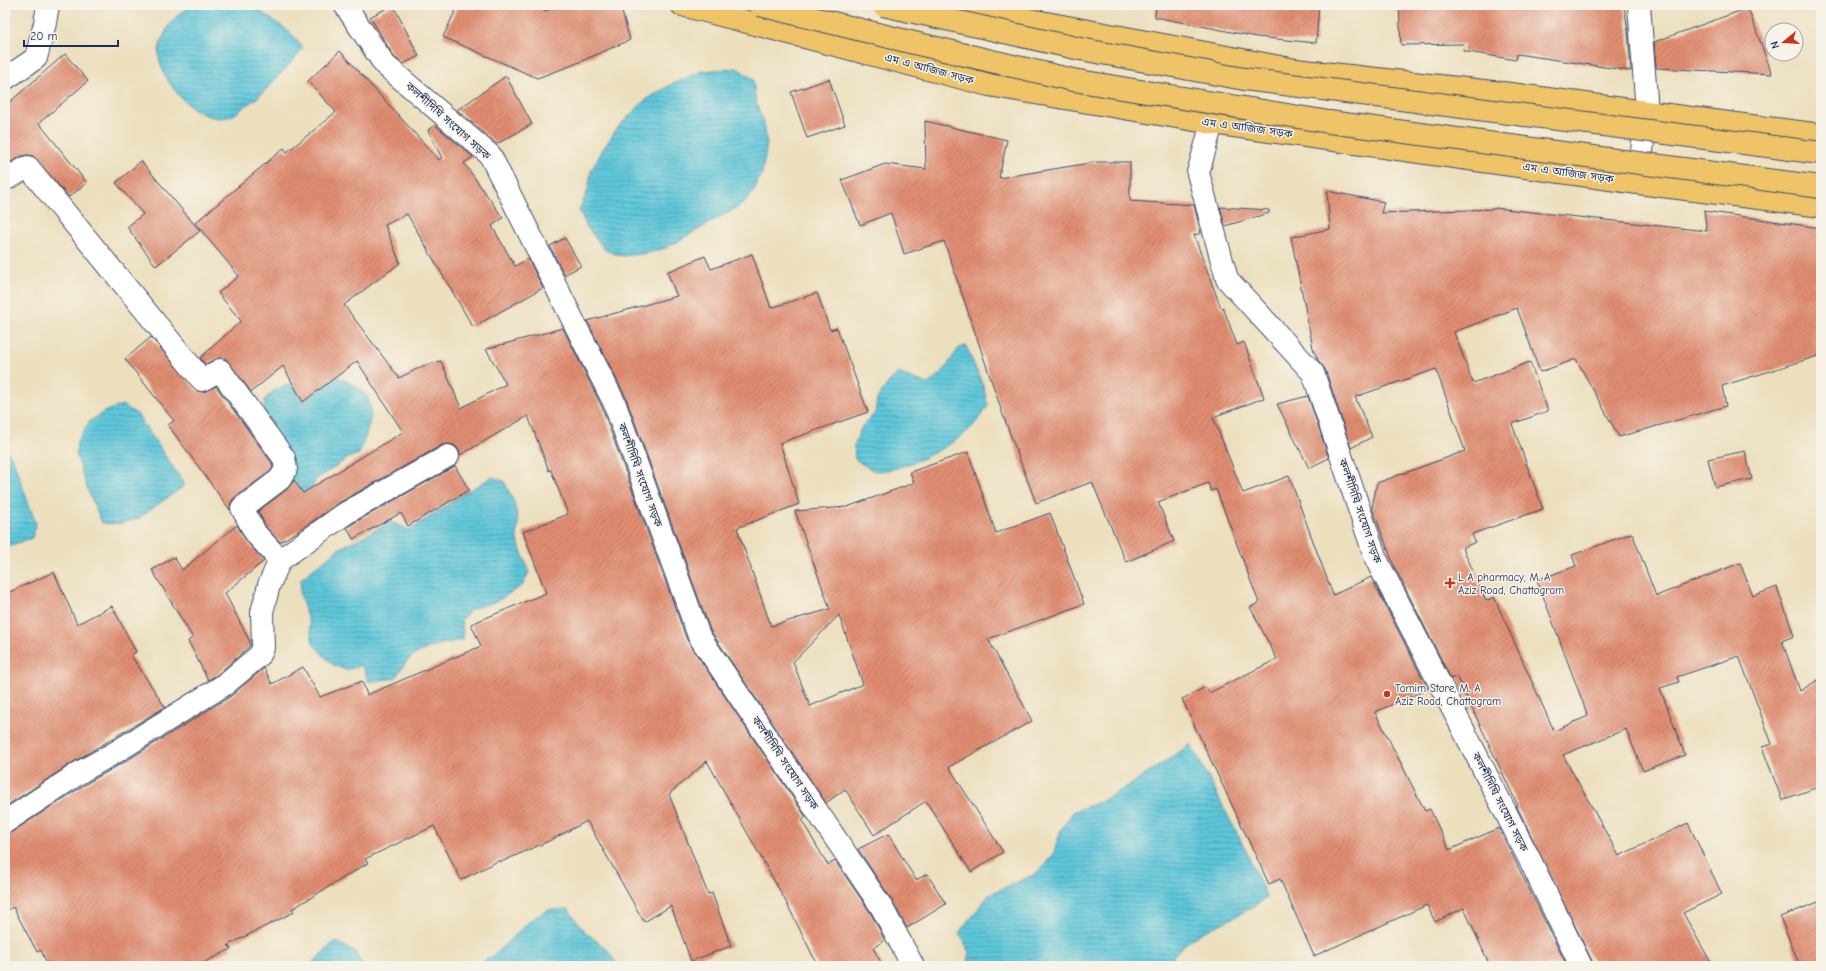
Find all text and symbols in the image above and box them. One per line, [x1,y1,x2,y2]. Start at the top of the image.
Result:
scale bar [24,22,118,48]
north arrow [1764,22,1804,62]
text: 20 m [30,29,58,43]
text: N [1768,40,1782,50]
street label: এম এ আজিজ সড়ক [883,51,975,87]
street label: কলশীদিঘি সংযোগ সড়ক [402,79,493,163]
street label: এম এ আজিজ সড়ক [1201,115,1294,141]
street label: এম এ আজিজ সড়ক [1522,160,1615,186]
street label: কলশীদিঘি সংযোগ সড়ক [615,420,665,529]
street label: কলশীদিঘি সংযোগ সড়ক [1336,456,1384,565]
place label: L A pharmacy, M. A Aziz Road, Chattogram [1458,571,1564,597]
marker: L A pharmacy, M. A Aziz Road, Chattogram [1445,578,1455,588]
place label: Tamim Store, M. A Aziz Road, Chattogram [1395,682,1501,708]
marker: Tamim Store, M. A Aziz Road, Chattogram [1382,689,1392,699]
street label: কলশীদিঘি সংযোগ সড়ক [748,713,821,812]
street label: কলশীদিঘি সংযোগ সড়ক [1469,749,1531,854]

